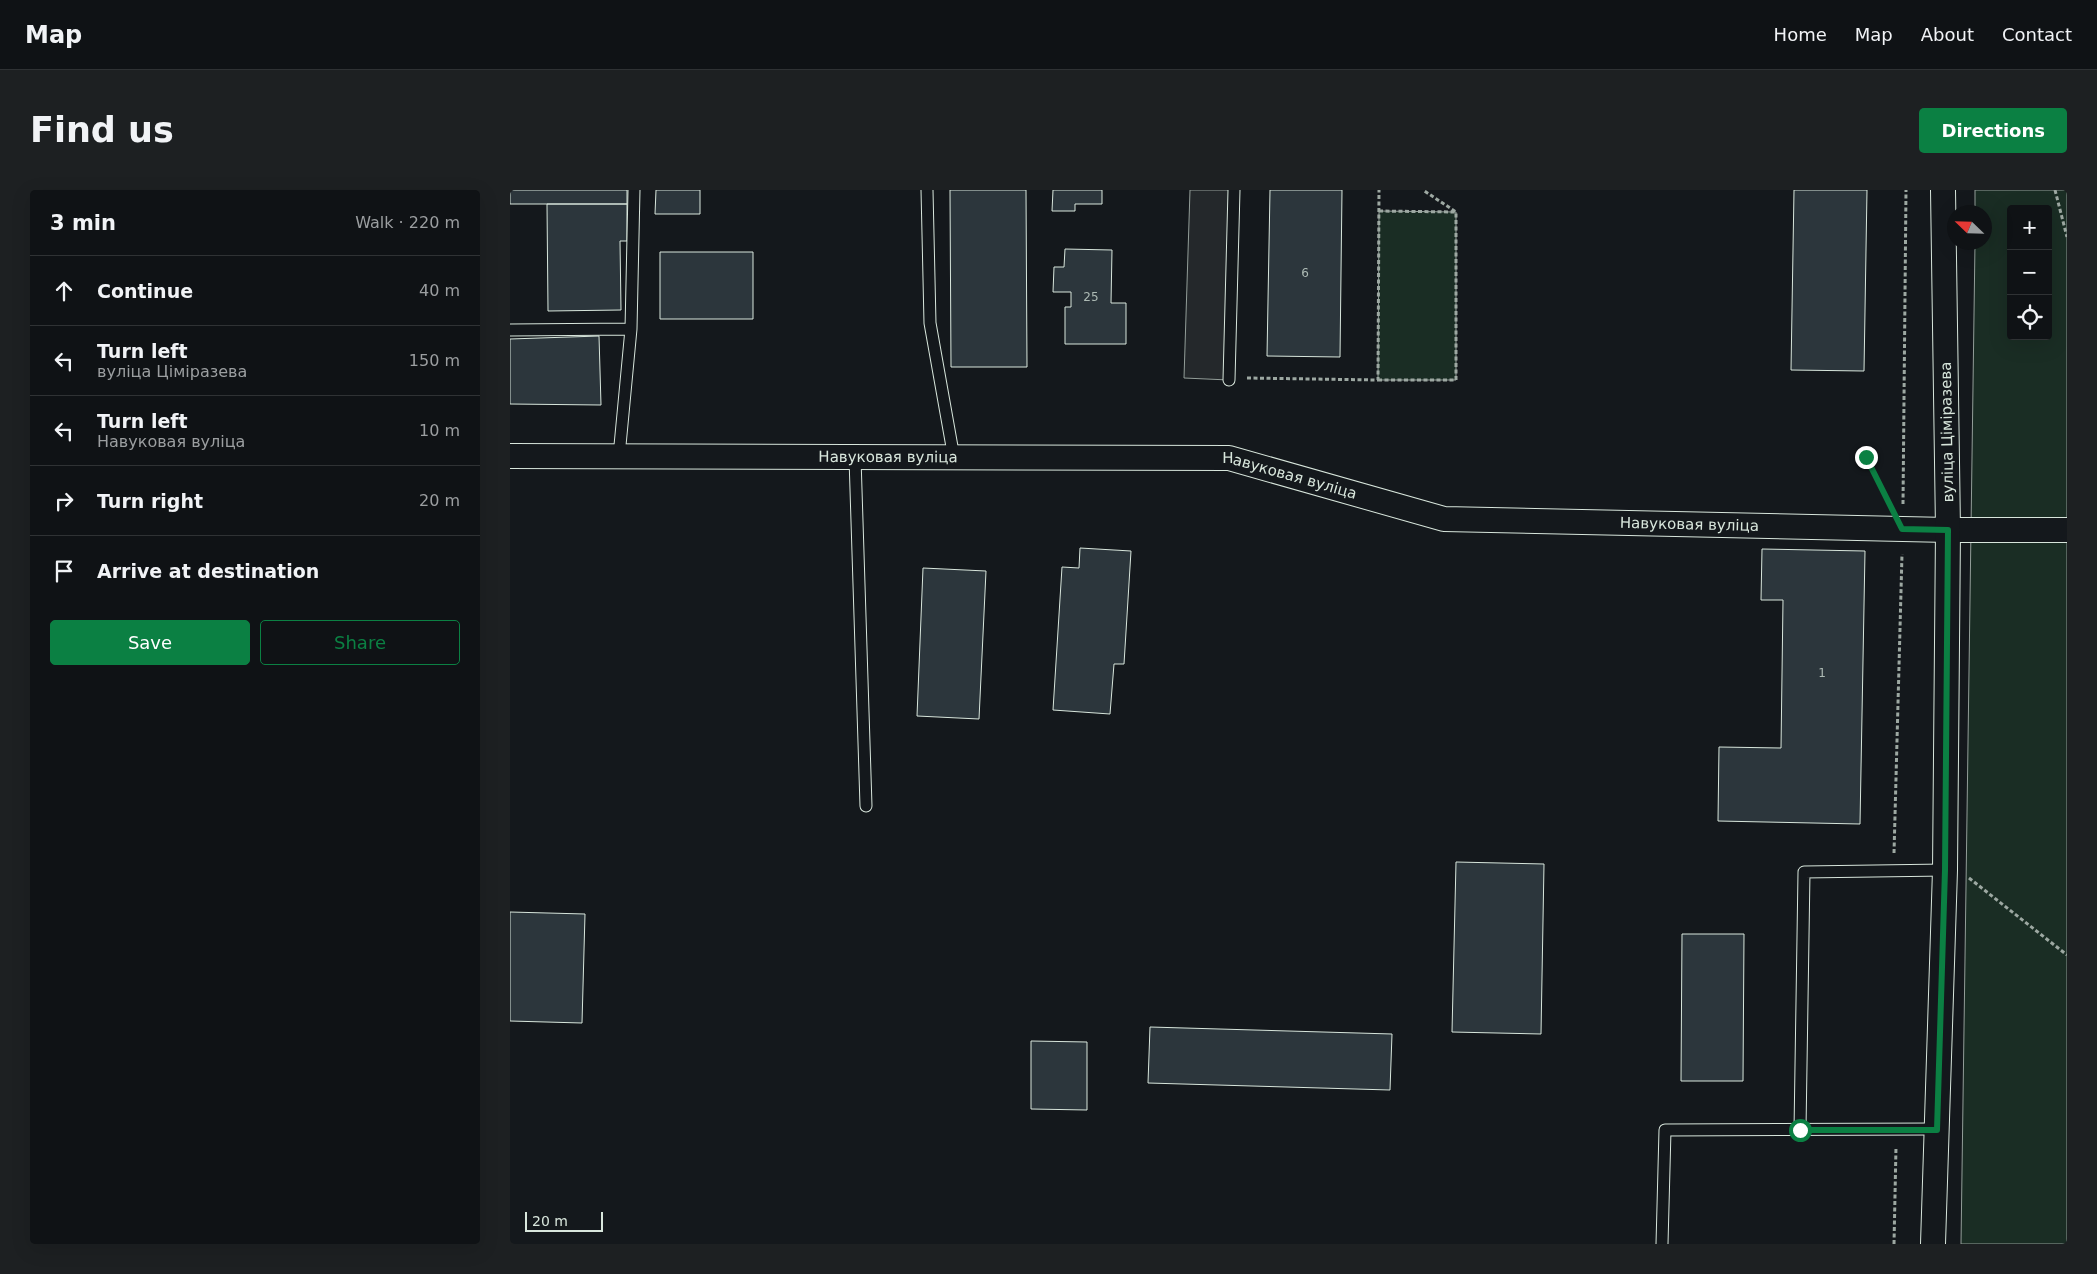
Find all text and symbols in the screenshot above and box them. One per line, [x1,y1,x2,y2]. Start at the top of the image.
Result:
text: Map [25,21,82,49]
text: Home [1774,24,1827,45]
text: Map [1855,24,1893,45]
text: About [1921,24,1974,45]
text: Contact [2002,24,2072,45]
button: Directions [1919,108,2067,153]
text: Find us [30,110,174,150]
north arrow [1947,205,1992,250]
map controls [2007,205,2052,340]
button: + [2007,205,2052,250]
text: 3 min [50,211,116,235]
text: Walk · 220 m [355,213,460,232]
button: − [2007,250,2052,295]
house number: 6 [1301,266,1309,280]
icon: ahead [50,277,78,305]
text: Continue [97,280,193,302]
text: 40 m [419,281,460,300]
house number: 25 [1083,290,1099,304]
button: locate [2007,295,2052,340]
text: Turn left [97,340,188,362]
icon: left [50,347,78,375]
text: 150 m [409,351,460,370]
street label: вуліца Ціміразева [1937,361,1957,503]
text: вуліца Ціміразева [97,362,247,381]
text: Turn left [97,410,188,432]
icon: left [50,417,78,445]
text: 10 m [419,421,460,440]
text: Навуковая вуліца [97,432,245,451]
route end [1855,446,1878,469]
street label: Навуковая вуліца [818,448,958,466]
street label: Навуковая вуліца [1222,449,1359,503]
icon: right [50,487,78,515]
text: Turn right [97,490,203,512]
text: 20 m [419,491,460,510]
street label: Навуковая вуліца [1620,514,1759,535]
icon: arrive [50,557,78,585]
text: Arrive at destination [97,560,319,582]
button: Save [50,620,250,665]
button: Share [260,620,460,665]
house number: 1 [1818,666,1826,680]
route start [1789,1119,1812,1142]
scale bar [525,1209,602,1232]
text: 20 m [532,1213,568,1229]

